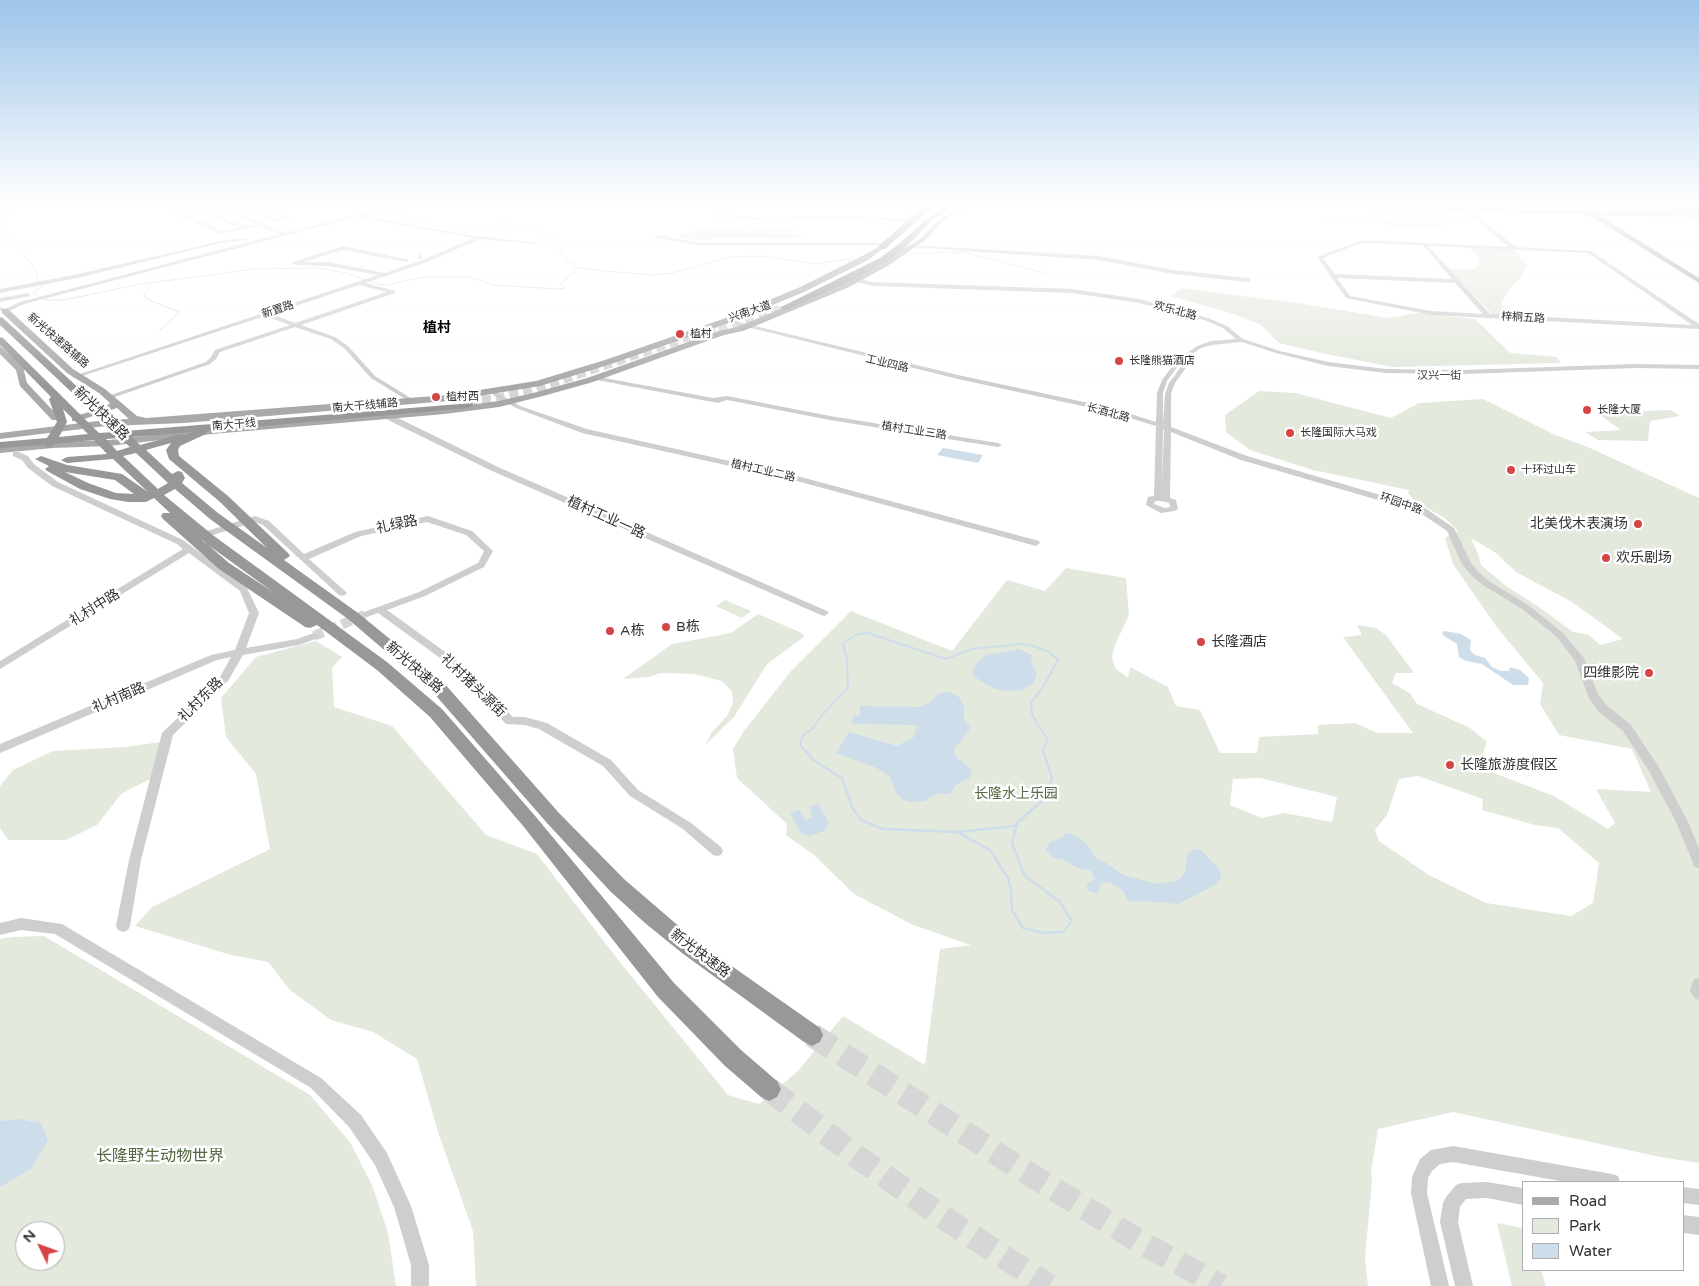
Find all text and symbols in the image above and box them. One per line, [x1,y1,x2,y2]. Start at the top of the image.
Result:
street label: 新置路 [260,299,296,321]
street label: 兴南大道 [727,299,773,325]
street label: 欢乐北路 [1152,299,1198,323]
street label: 梓桐五路 [1501,310,1545,326]
street label: 新光快速路辅路 [25,311,91,371]
district label: 植村 [423,320,451,336]
place label: 植村 [690,327,712,341]
marker: 植村 [674,328,686,340]
street label: 工业四路 [864,353,910,375]
place label: 长隆熊猫酒店 [1129,354,1195,368]
marker: 长隆熊猫酒店 [1113,355,1125,367]
street label: 汉兴一街 [1417,369,1461,383]
street label: 新光快速路 [70,384,132,444]
place label: 植村西 [446,390,479,404]
marker: 植村西 [430,391,442,403]
street label: 南大干线辅路 [332,397,398,415]
street label: 长酒北路 [1085,401,1131,425]
place label: 长隆大厦 [1597,403,1641,417]
marker: 长隆大厦 [1581,404,1593,416]
street label: 南大干线 [212,417,256,433]
street label: 植村工业三路 [880,419,948,443]
place label: 长隆国际大马戏 [1300,426,1377,440]
marker: 长隆国际大马戏 [1284,427,1296,439]
street label: 植村工业二路 [729,457,797,485]
place label: 十环过山车 [1521,463,1576,477]
marker: 十环过山车 [1505,464,1517,476]
street label: 环园中路 [1378,491,1424,517]
street label: 植村工业一路 [564,493,648,543]
street label: 礼绿路 [375,512,419,538]
place label: 北美伐木表演场 [1530,516,1628,532]
marker: 北美伐木表演场 [1632,518,1644,530]
place label: 欢乐剧场 [1616,550,1672,566]
marker: 欢乐剧场 [1600,552,1612,564]
street label: 礼村中路 [67,586,123,630]
place label: B栋 [676,619,700,635]
marker: B栋 [660,621,672,633]
place label: A栋 [620,623,644,639]
marker: A栋 [604,625,616,637]
place label: 长隆酒店 [1211,634,1267,650]
marker: 长隆酒店 [1195,636,1207,648]
street label: 新光快速路 [382,639,446,697]
street label: 礼村猪头源街 [437,651,509,721]
place label: 四维影院 [1583,665,1639,681]
marker: 四维影院 [1643,667,1655,679]
street label: 礼村东路 [175,674,227,726]
street label: 礼村南路 [90,679,148,717]
place label: 长隆旅游度假区 [1460,757,1558,773]
marker: 长隆旅游度假区 [1444,759,1456,771]
park label: 长隆水上乐园 [974,786,1058,802]
street label: 新光快速路 [667,926,733,982]
park label: 长隆野生动物世界 [96,1147,224,1167]
legend [1522,1181,1684,1271]
text: Road [1569,1192,1607,1210]
text: Park [1569,1217,1601,1235]
north arrow [15,1221,65,1271]
text: N [19,1226,39,1246]
text: Water [1569,1242,1612,1260]

